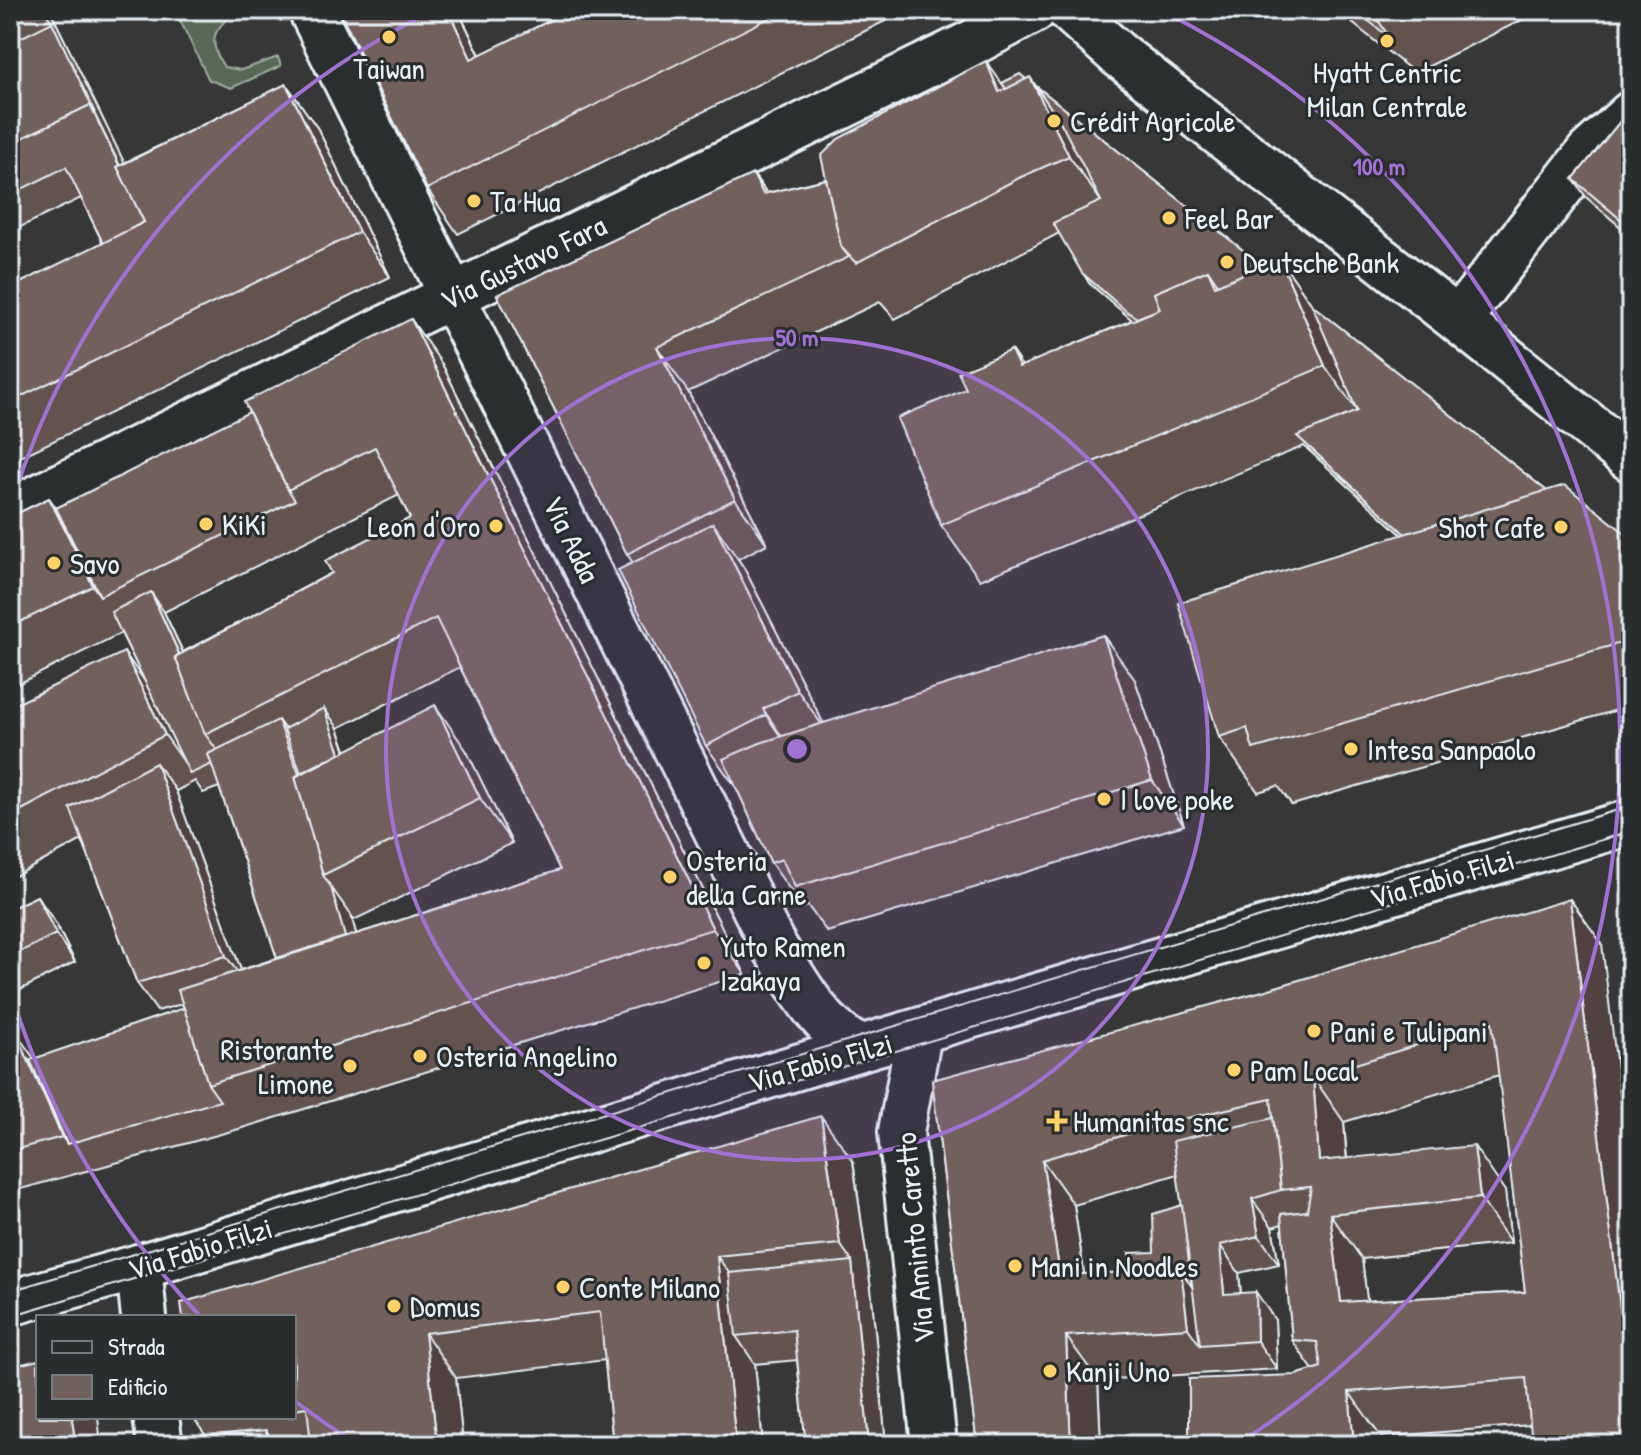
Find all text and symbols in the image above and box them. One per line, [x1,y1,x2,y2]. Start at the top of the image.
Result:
marker: Taiwan [380,28,398,46]
marker: Hyatt Centric Milan Centrale [1378,32,1396,50]
place label: Taiwan [353,48,425,88]
place label: Hyatt Centric Milan Centrale [1307,52,1467,126]
place label: Crédit Agricole [1070,101,1236,141]
marker: Crédit Agricole [1045,112,1063,130]
text: 100 m [1353,150,1405,182]
place label: Ta Hua [490,181,561,221]
marker: Ta Hua [465,192,483,210]
place label: Feel Bar [1184,198,1274,238]
street label: Via Gustavo Fara [434,205,613,319]
marker: Feel Bar [1160,209,1178,227]
place label: Deutsche Bank [1243,242,1399,282]
marker: Deutsche Bank [1218,253,1236,271]
text: 50 m [776,321,818,353]
street label: Via Adda [534,489,610,589]
place label: KiKi [222,504,267,544]
place label: Leon d'Oro [367,506,480,546]
place label: Shot Cafe [1438,507,1545,547]
marker: KiKi [197,515,215,533]
marker: Leon d'Oro [487,517,505,535]
marker: Shot Cafe [1552,518,1570,536]
place label: Savo [70,543,120,583]
marker: Savo [45,554,63,572]
place label: Intesa Sanpaolo [1367,729,1536,769]
centre of rings [783,735,811,763]
marker: Intesa Sanpaolo [1342,740,1360,758]
place label: I love poke [1120,779,1234,819]
marker: I love poke [1095,790,1113,808]
street label: Via Fabio Filzi [1365,838,1519,918]
place label: Osteria della Carne [686,840,807,914]
marker: Osteria della Carne [661,868,679,886]
place label: Yuto Ramen Izakaya [720,926,846,1000]
marker: Yuto Ramen Izakaya [695,954,713,972]
place label: Pani e Tulipani [1330,1011,1488,1051]
street label: Via Fabio Filzi [743,1022,897,1102]
marker: Pani e Tulipani [1305,1022,1323,1040]
place label: Ristorante Limone [221,1029,334,1103]
place label: Osteria Angelino [436,1036,617,1076]
marker: Osteria Angelino [411,1047,429,1065]
place label: Pam Local [1250,1050,1358,1090]
marker: Ristorante Limone [341,1057,359,1075]
marker: Pam Local [1225,1061,1243,1079]
place label: Humanitas snc [1073,1101,1229,1141]
marker: Humanitas snc [1048,1112,1066,1130]
street label: Via Aminto Caretto [885,1131,943,1345]
street label: Via Fabio Filzi [123,1207,277,1289]
place label: Mani in Noodles [1031,1246,1198,1286]
marker: Mani in Noodles [1006,1257,1024,1275]
place label: Conte Milano [579,1267,720,1307]
marker: Conte Milano [554,1278,572,1296]
place label: Domus [410,1286,480,1326]
marker: Domus [385,1297,403,1315]
legend [36,1315,296,1419]
text: Strada [108,1330,165,1362]
place label: Kanji Uno [1066,1351,1170,1391]
marker: Kanji Uno [1041,1362,1059,1380]
text: Edificio [108,1370,168,1402]

